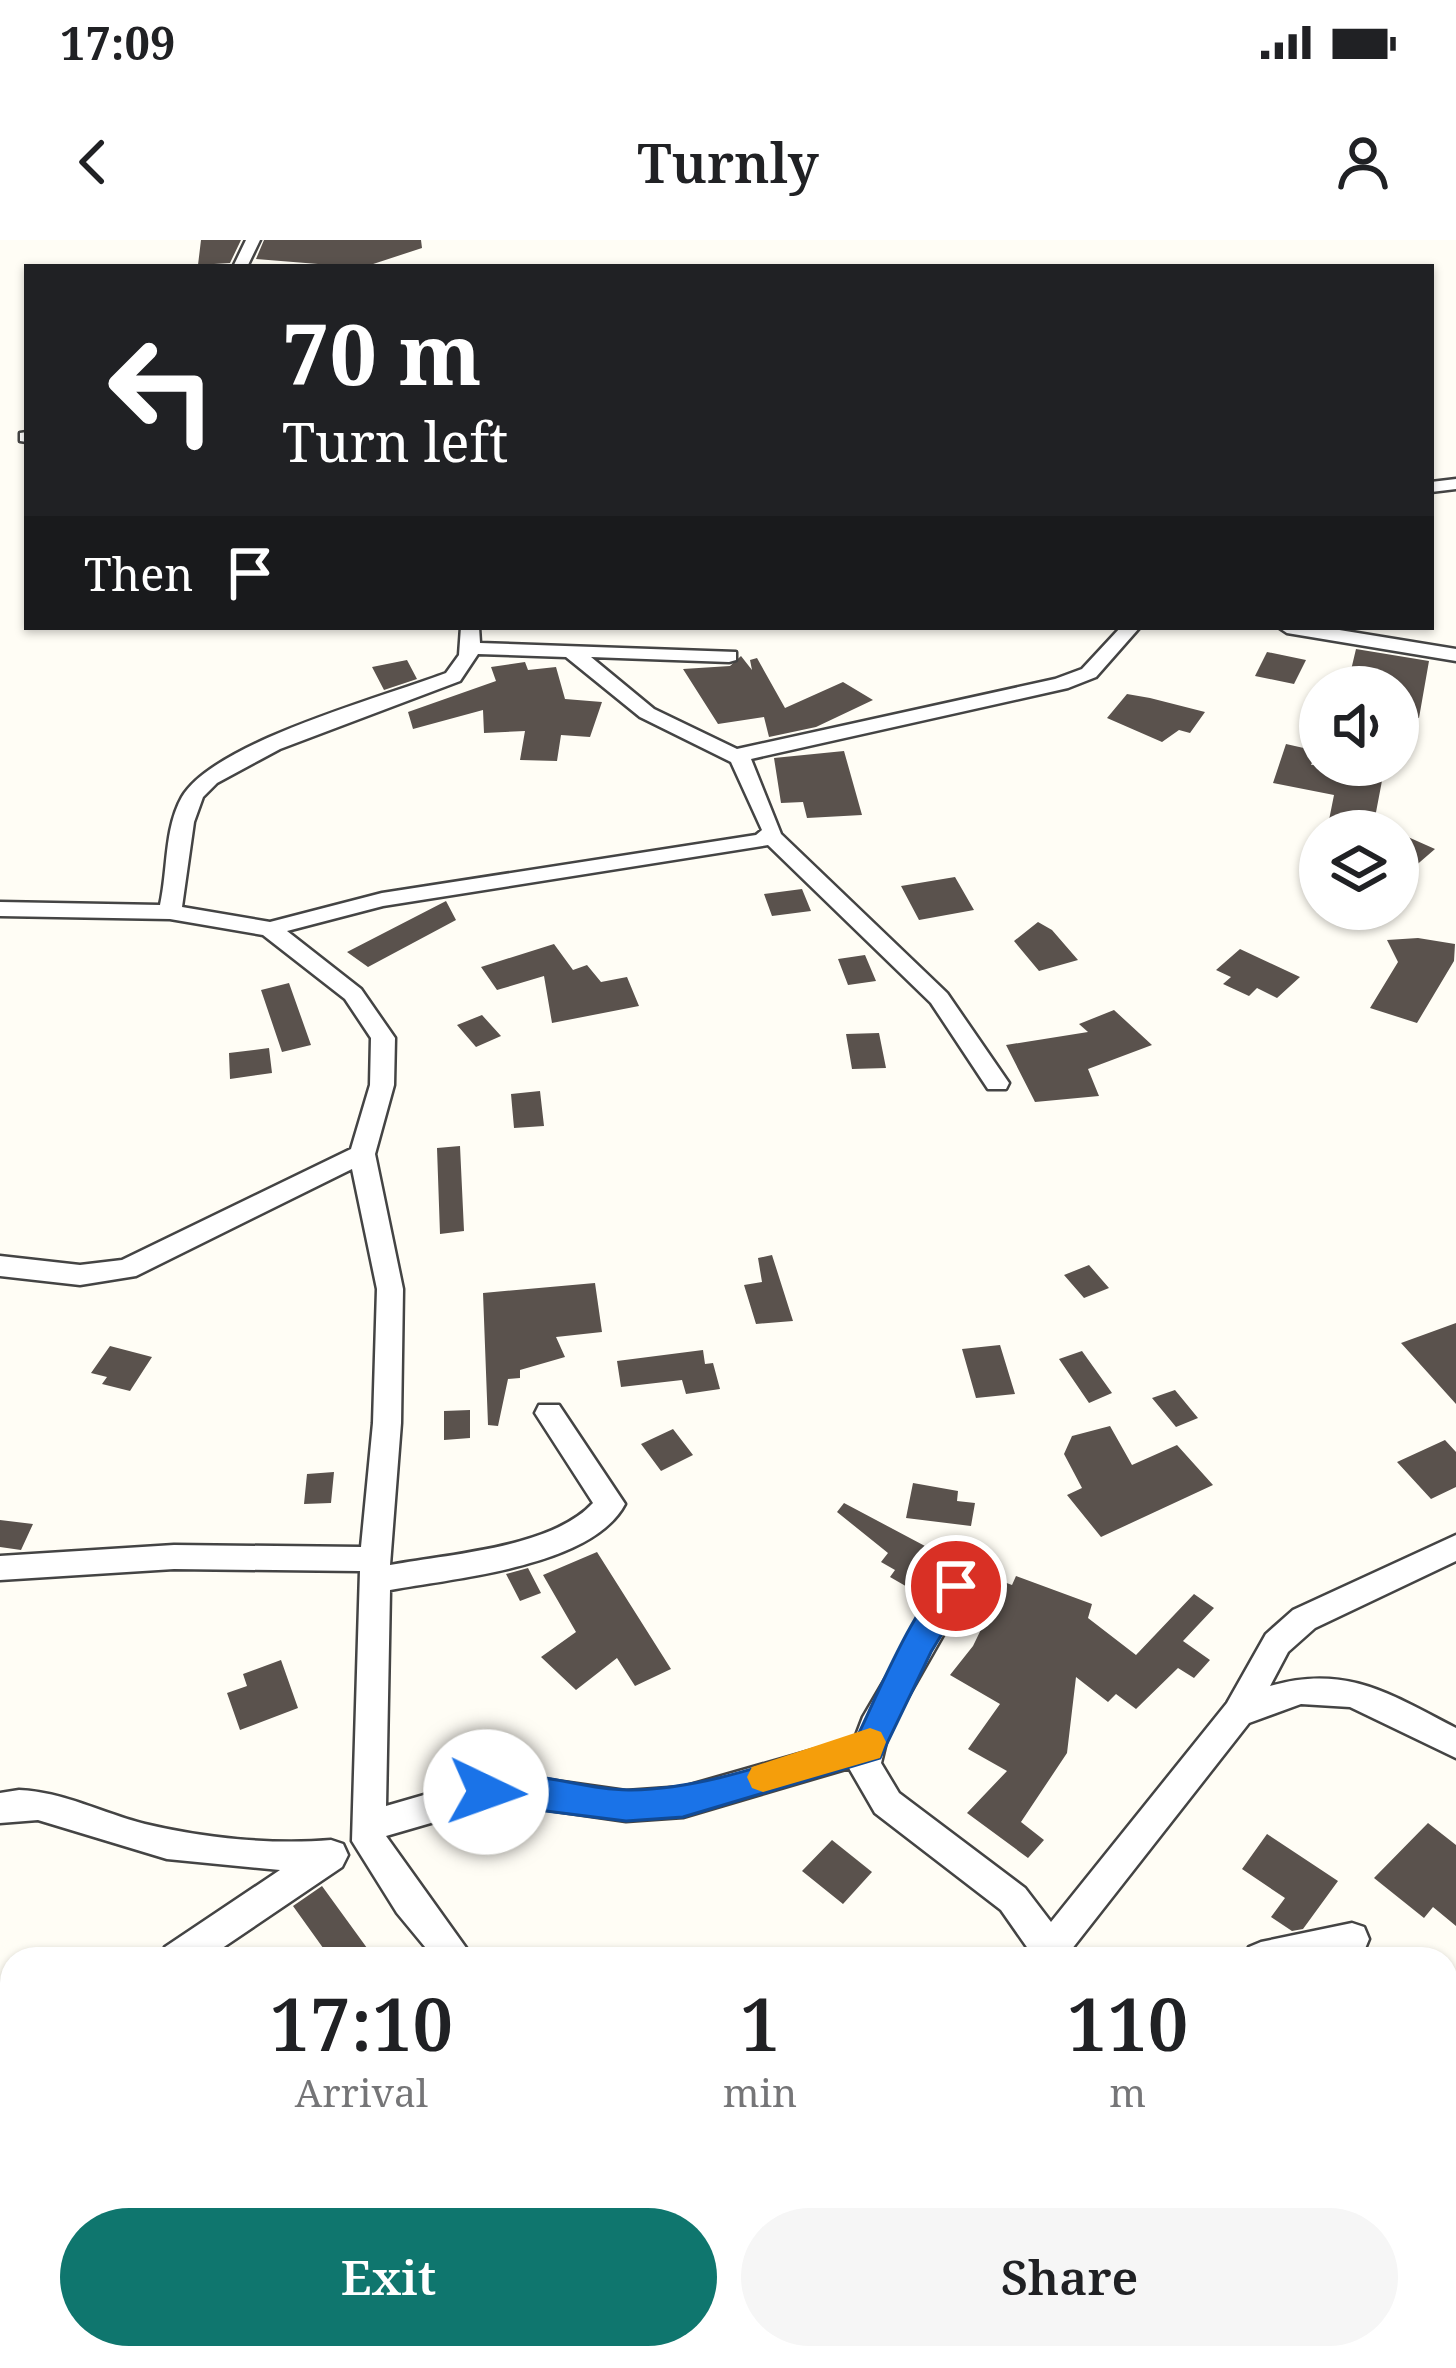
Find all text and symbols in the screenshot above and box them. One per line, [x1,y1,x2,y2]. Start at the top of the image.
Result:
text: 17:09 [60,12,175,73]
text: Turnly [637,125,819,199]
icon: back [60,129,126,195]
icon: person [1330,129,1396,195]
text: 70 m [282,295,482,410]
icon: left [84,312,240,468]
text: Turn left [282,404,508,478]
icon: arrive [217,540,283,606]
text: Then [84,543,193,604]
map controls [1299,666,1419,930]
button: sound [1299,666,1419,786]
button: layers [1299,810,1419,930]
pin [905,1535,1007,1637]
icon: arrive [923,1553,989,1619]
position arrow [423,1729,549,1855]
text: 17:10 [270,1974,453,2072]
text: 1 [740,1974,780,2072]
text: 110 [1067,1974,1188,2072]
text: Arrival [295,2065,428,2118]
text: min [723,2065,797,2118]
text: m [1109,2065,1146,2118]
button: Exit [60,2208,717,2346]
button: Share [741,2208,1398,2346]

